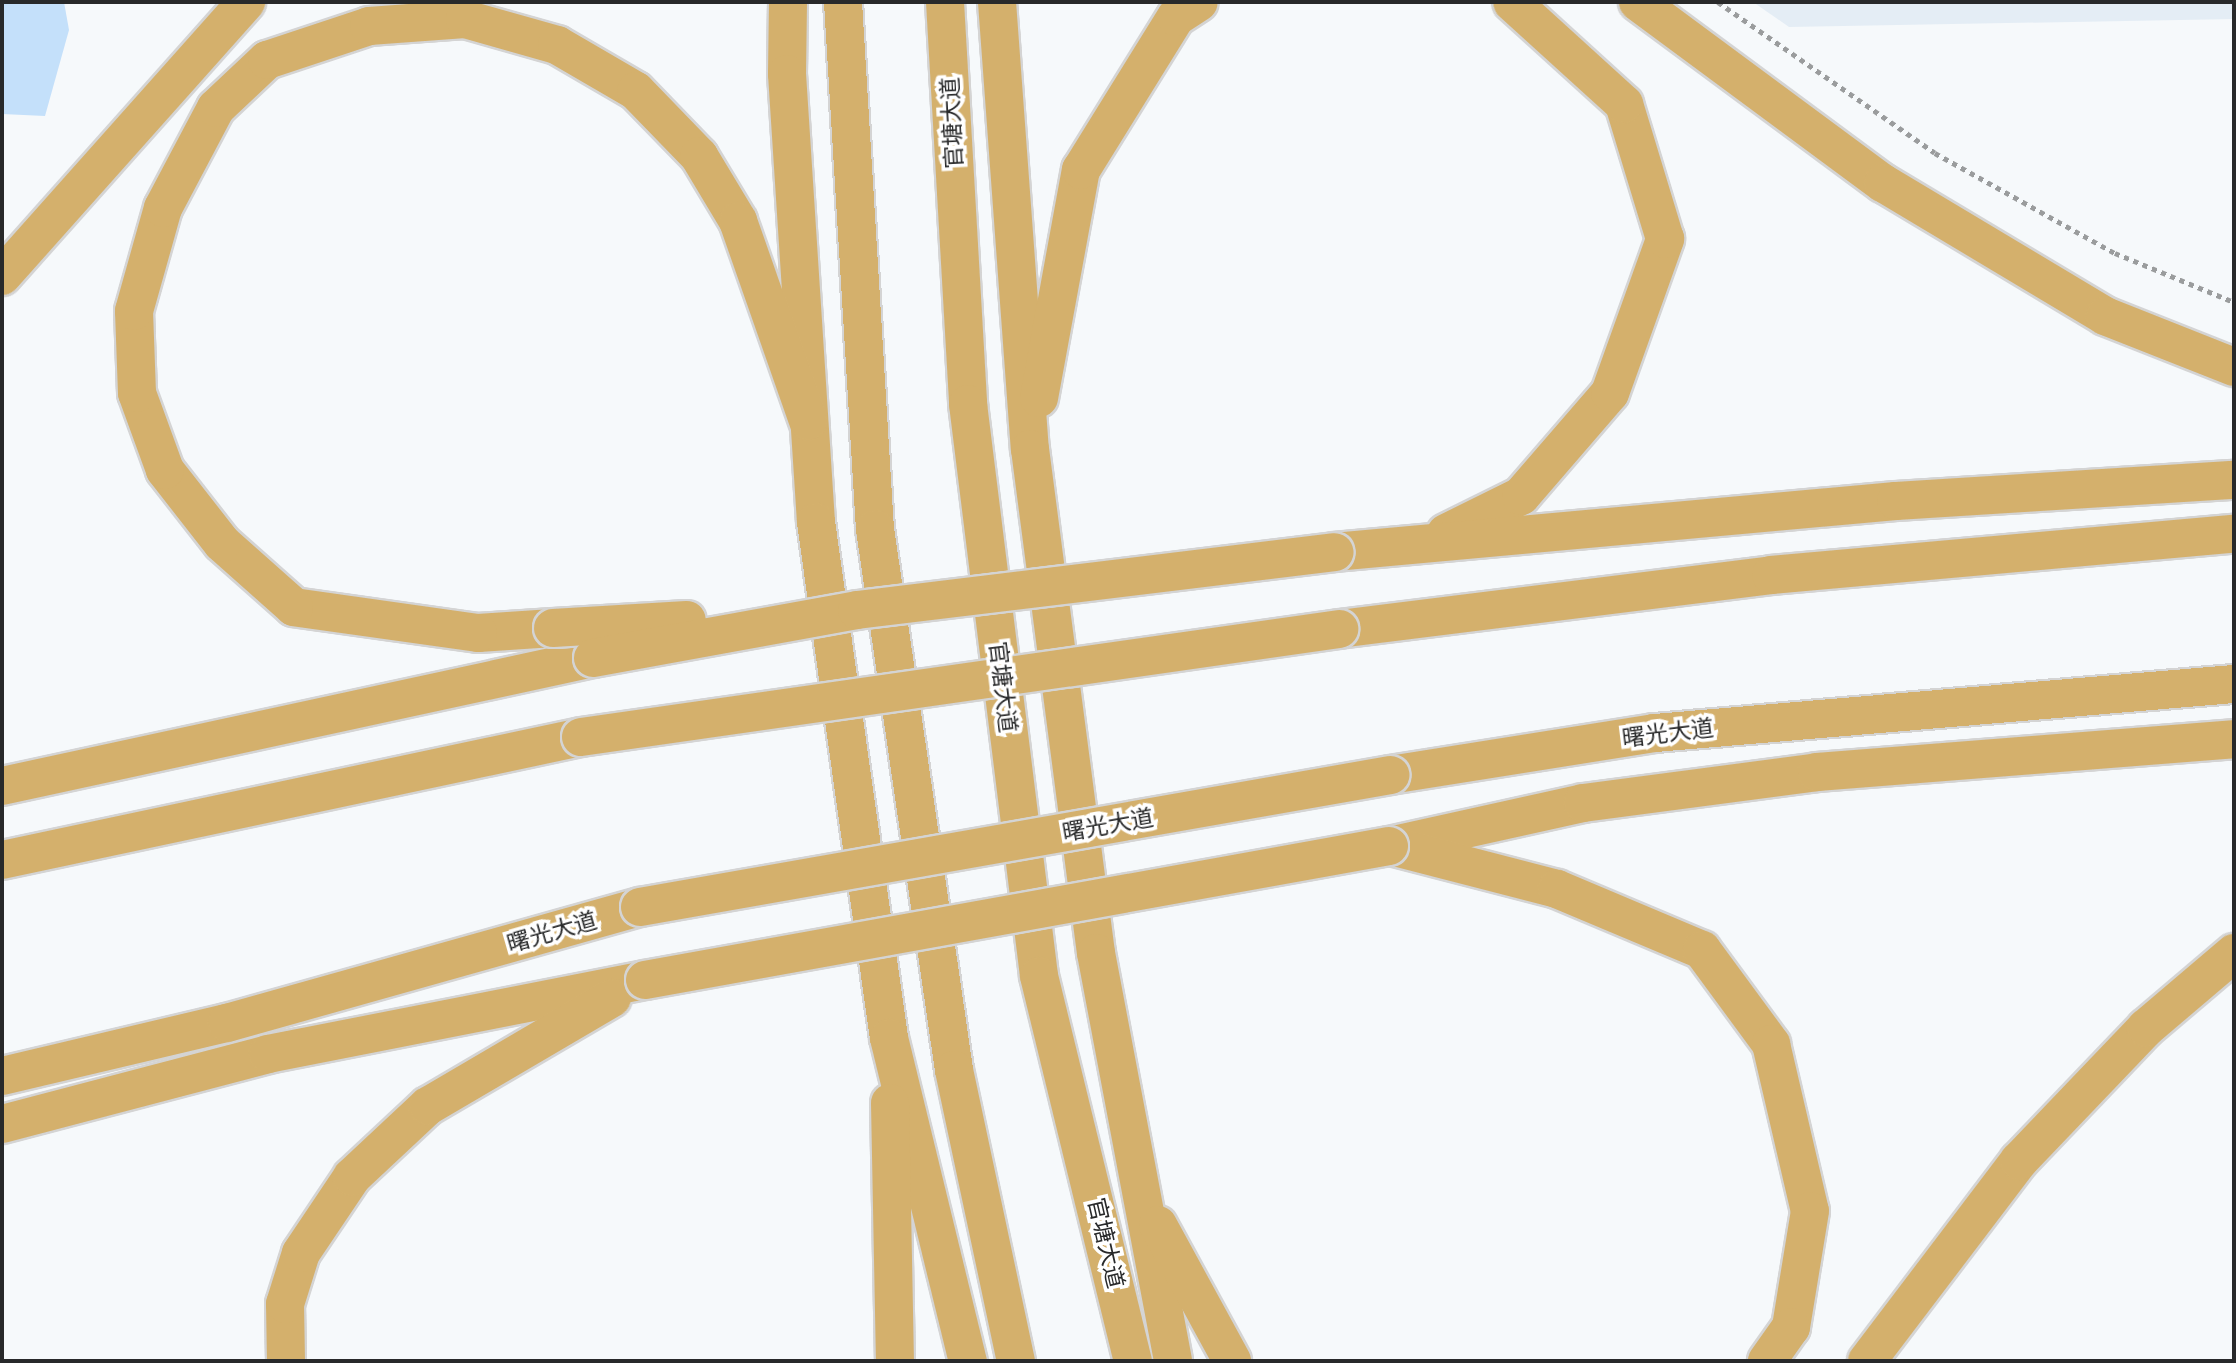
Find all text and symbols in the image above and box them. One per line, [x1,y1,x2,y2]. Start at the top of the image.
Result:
street label: 官塘大道 [936,76,968,170]
street label: 官塘大道 [984,640,1022,734]
street label: 曙光大道 [1621,714,1715,752]
street label: 曙光大道 [1060,803,1156,847]
street label: 曙光大道 [504,906,600,958]
street label: 官塘大道 [1082,1195,1130,1291]

